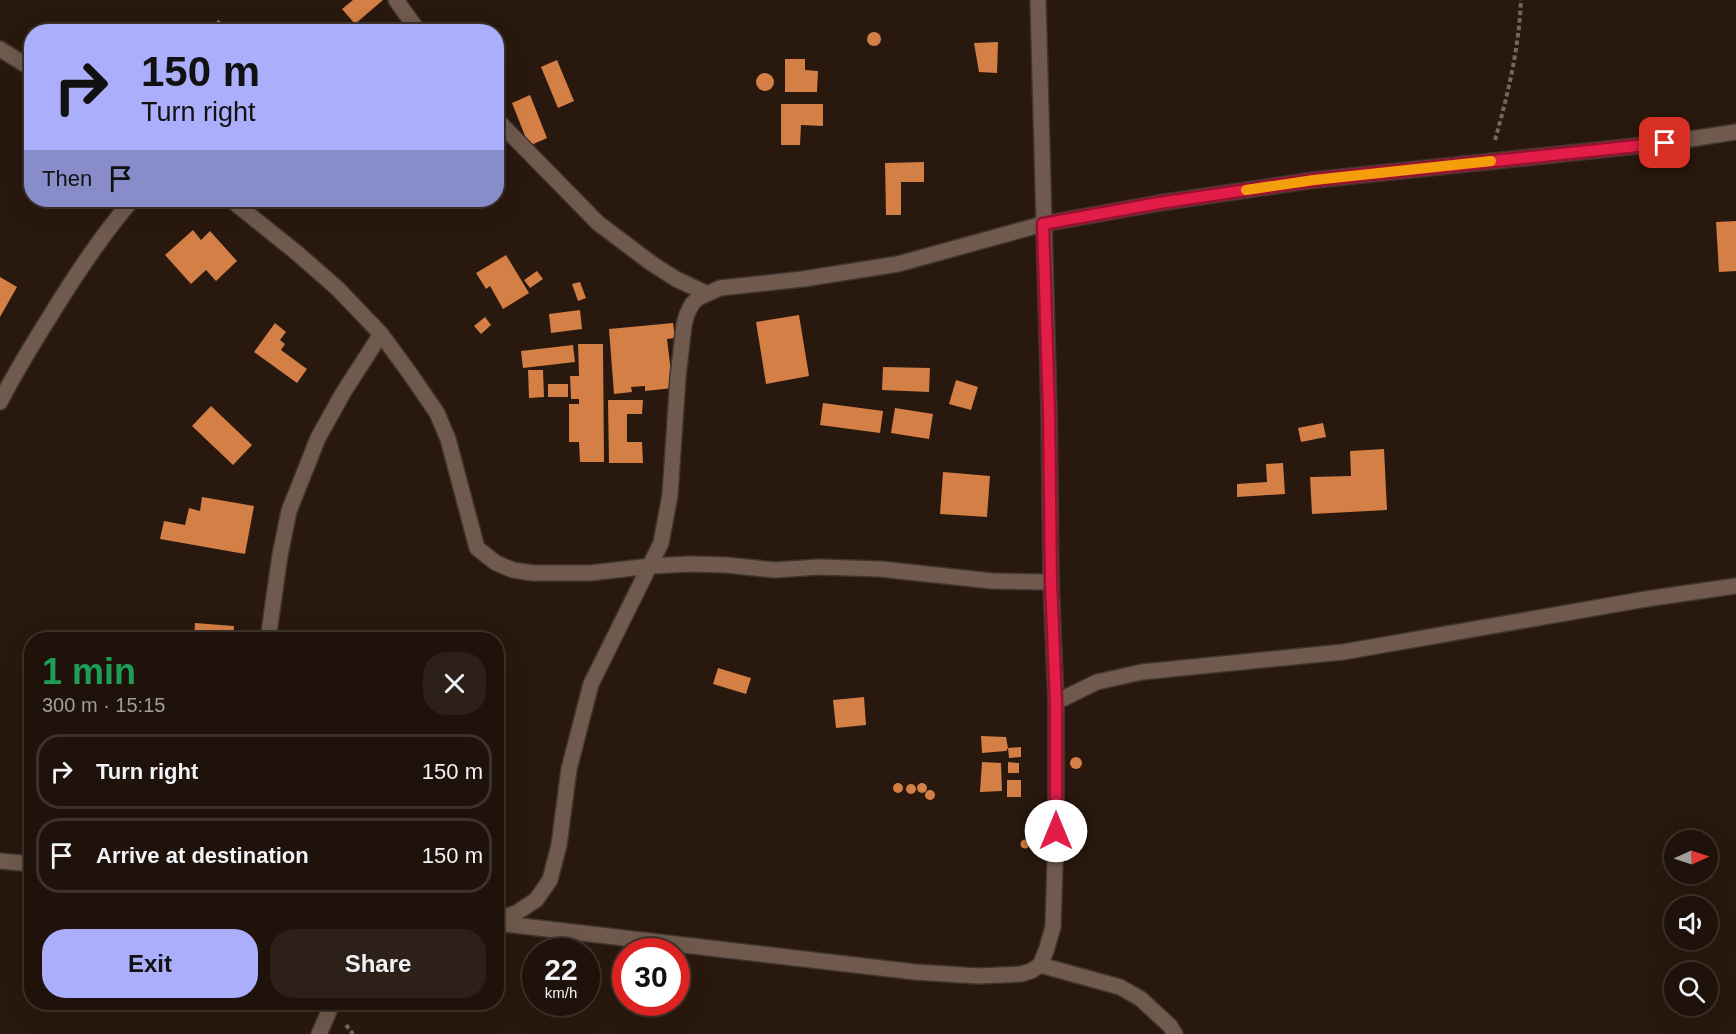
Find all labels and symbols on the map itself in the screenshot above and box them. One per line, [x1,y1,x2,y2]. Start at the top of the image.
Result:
pin [1639,117,1690,168]
position arrow [1024,799,1088,863]
north arrow [1664,830,1718,884]
speed limit sign: 30 [612,938,690,1016]

